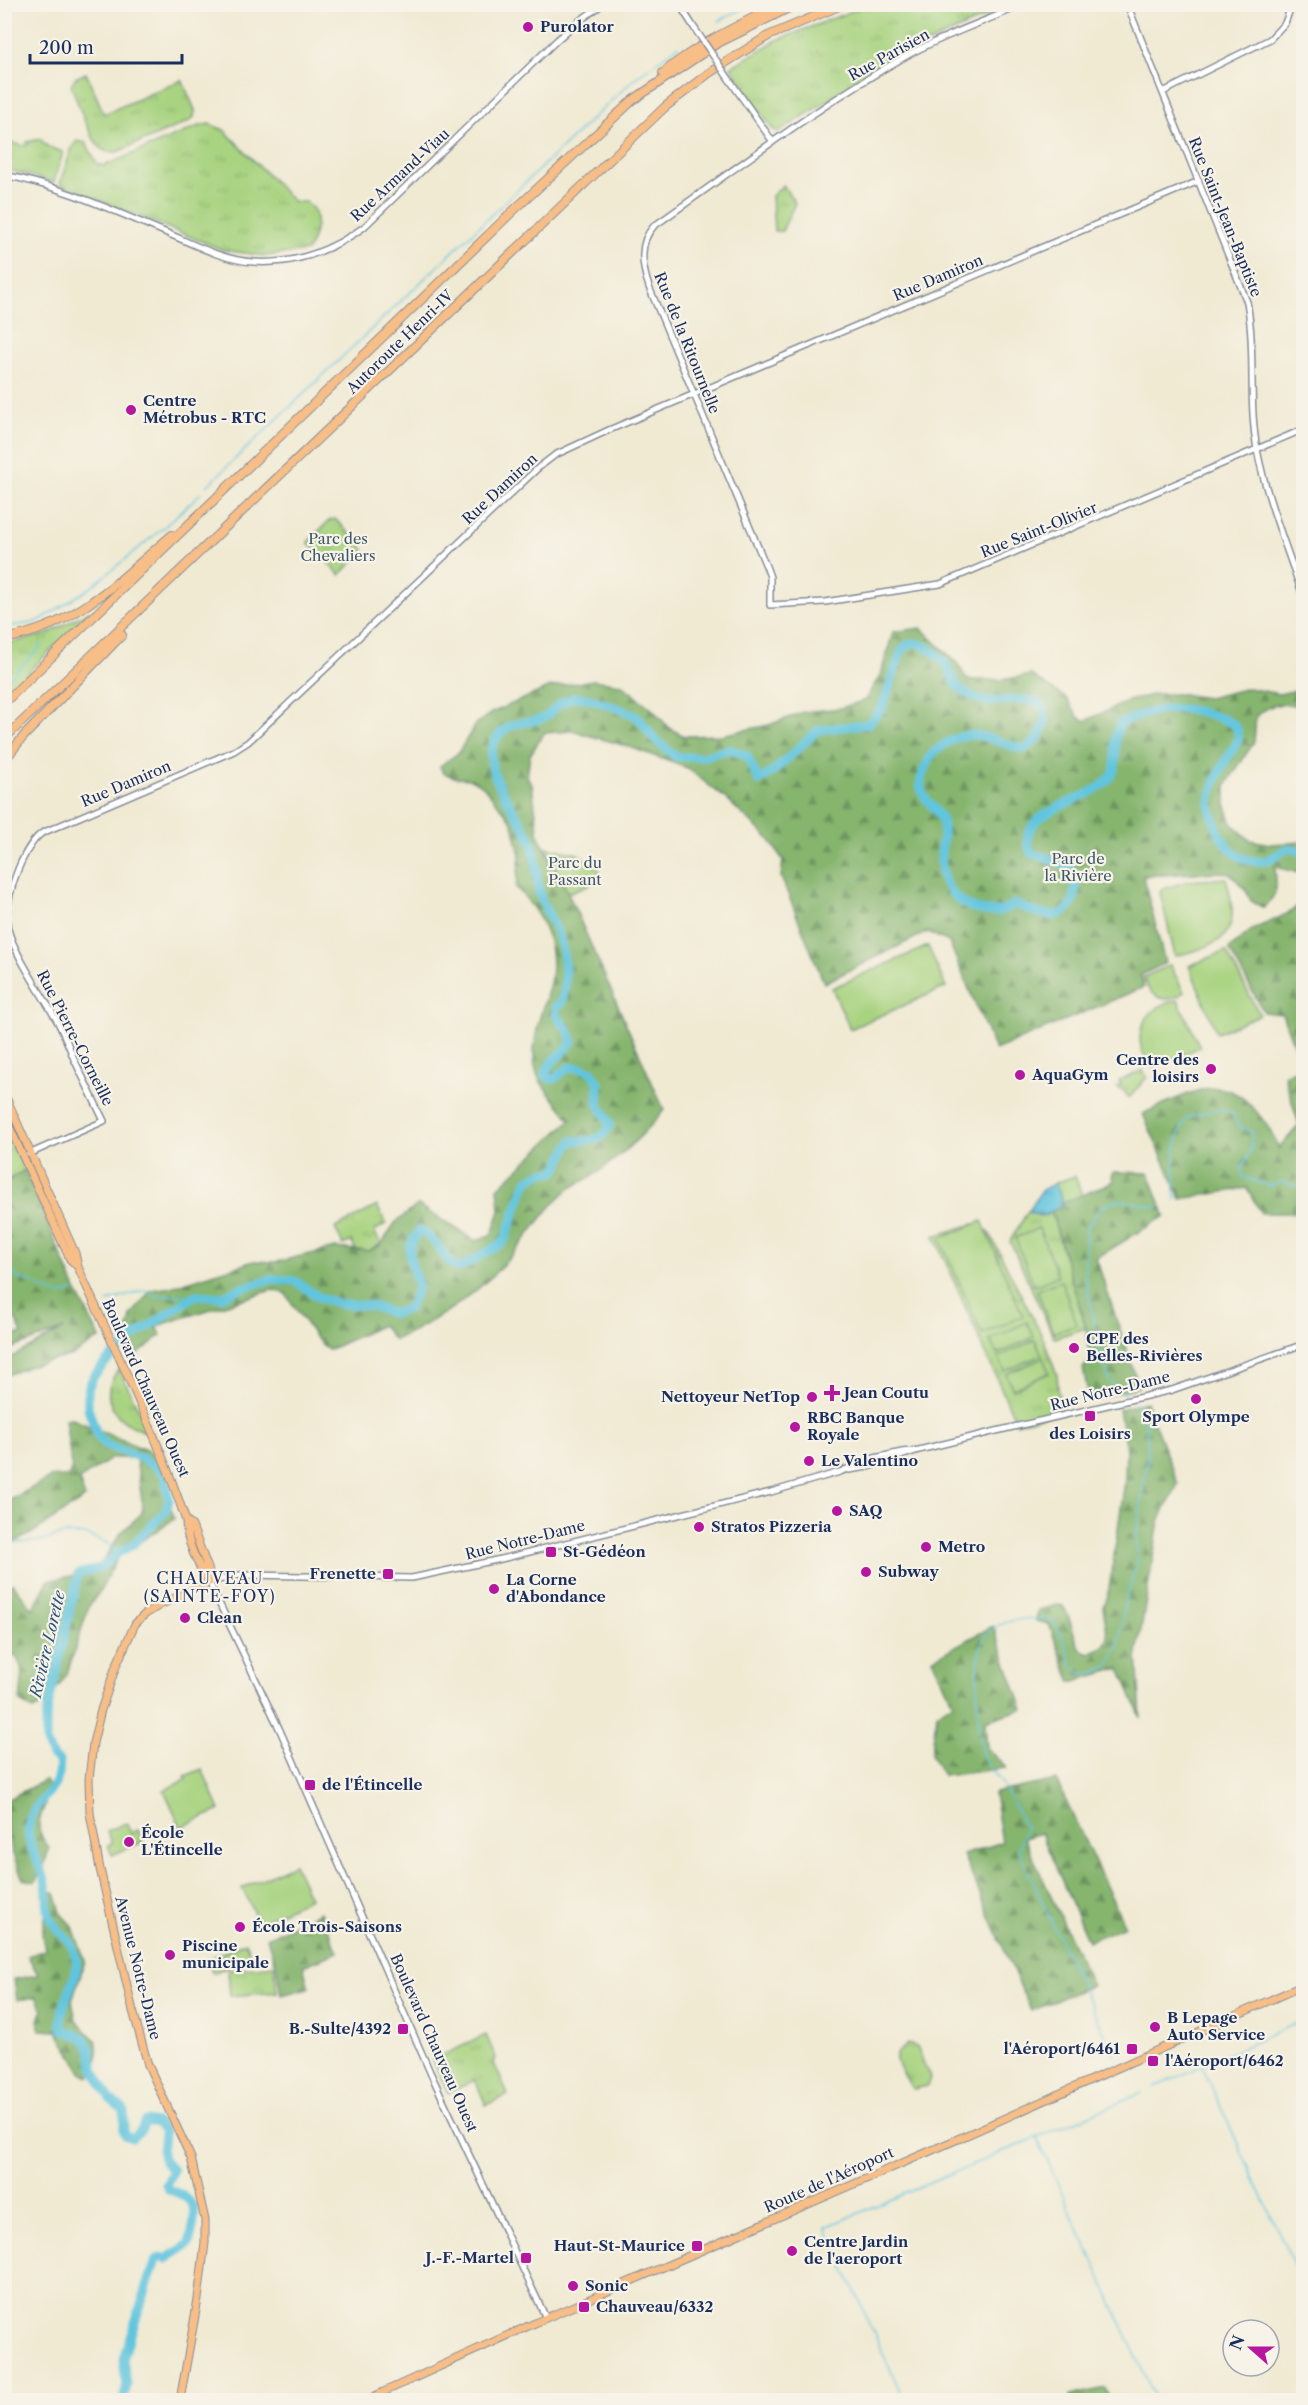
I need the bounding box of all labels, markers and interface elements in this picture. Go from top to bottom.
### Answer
place label: Purolator [540,17,614,36]
marker: Purolator [521,20,535,34]
street label: Rue Parisien [845,24,933,85]
scale bar [30,27,182,65]
text: 200 m [39,37,94,59]
street label: Rue Armand-Viau [346,124,453,225]
street label: Rue Saint-Jean-Baptiste [1185,134,1266,300]
street label: Rue Damiron [890,250,986,305]
street label: Rue de la Ritournelle [650,269,725,416]
street label: Autoroute Henri-IV [342,285,458,398]
place label: Centre Métrobus - RTC [143,391,266,427]
marker: Centre Métrobus - RTC [124,403,138,417]
street label: Rue Damiron [458,449,542,528]
street label: Rue Saint-Olivier [978,497,1101,562]
park label: Parc des Chevaliers [301,529,375,565]
street label: Rue Damiron [78,756,174,811]
park label: Parc de la Rivière [1044,849,1112,885]
park label: Parc du Passant [548,853,602,889]
street label: Rue Pierre-Corneille [33,967,118,1109]
place label: Centre des loisirs [1116,1050,1199,1086]
marker: Centre des loisirs [1204,1062,1218,1076]
place label: AquaGym [1031,1065,1109,1084]
marker: AquaGym [1013,1068,1027,1082]
street label: Boulevard Chauveau Ouest [98,1296,195,1481]
place label: CPE des Belles-Rivières [1086,1329,1202,1365]
marker: CPE des Belles-Rivières [1067,1341,1081,1355]
street label: Rue Notre-Dame [1048,1366,1172,1415]
place label: Jean Coutu [841,1383,929,1402]
marker: Jean Coutu [825,1386,839,1400]
place label: Nettoyeur NetTop [661,1387,800,1406]
marker: Nettoyeur NetTop [805,1390,819,1404]
marker: Sport Olympe [1189,1392,1203,1406]
place label: Sport Olympe [1142,1407,1250,1426]
place label: RBC Banque Royale [807,1408,904,1444]
marker: des Loisirs [1083,1409,1097,1423]
marker: RBC Banque Royale [788,1420,802,1434]
place label: des Loisirs [1049,1424,1131,1443]
place label: Le Valentino [821,1451,918,1470]
marker: Le Valentino [802,1454,816,1468]
place label: SAQ [849,1501,882,1520]
marker: SAQ [830,1504,844,1518]
street label: Rue Notre-Dame [463,1515,587,1564]
place label: Stratos Pizzeria [711,1517,832,1536]
marker: Stratos Pizzeria [692,1520,706,1534]
place label: Metro [938,1537,985,1556]
marker: Metro [919,1540,933,1554]
place label: St-Gédéon [563,1542,646,1561]
marker: St-Gédéon [544,1545,558,1559]
place label: Subway [878,1562,939,1581]
place label: Frenette [310,1564,376,1583]
marker: Subway [859,1565,873,1579]
marker: Frenette [381,1567,395,1581]
district label: CHAUVEAU (SAINTE-FOY) [144,1568,276,1606]
place label: La Corne d'Abondance [506,1570,606,1606]
marker: La Corne d'Abondance [487,1582,501,1596]
water label: Rivière Lorette [25,1587,69,1701]
place label: Clean [197,1608,243,1627]
marker: Clean [178,1611,192,1625]
place label: de l'Étincelle [322,1775,423,1794]
marker: de l'Étincelle [303,1778,317,1792]
place label: École L'Étincelle [141,1823,223,1859]
marker: École L'Étincelle [122,1835,136,1849]
street label: Avenue Notre-Dame [111,1893,166,2042]
place label: École Trois-Saisons [252,1917,402,1936]
marker: École Trois-Saisons [233,1920,247,1934]
place label: Piscine municipale [182,1936,269,1972]
marker: Piscine municipale [163,1948,177,1962]
street label: Boulevard Chauveau Ouest [386,1951,483,2136]
place label: B Lepage Auto Service [1166,2008,1265,2044]
place label: B.-Sulte/4392 [289,2019,391,2038]
marker: B Lepage Auto Service [1148,2020,1162,2034]
marker: B.-Sulte/4392 [396,2022,410,2036]
place label: l'Aéroport/6461 [1003,2039,1120,2058]
marker: l'Aéroport/6461 [1125,2042,1139,2056]
place label: l'Aéroport/6462 [1165,2051,1284,2070]
marker: l'Aéroport/6462 [1146,2054,1160,2068]
street label: Route de l'Aéroport [761,2142,897,2217]
place label: Centre Jardin de l'aeroport [804,2232,909,2268]
place label: Haut-St-Maurice [554,2236,685,2255]
marker: Haut-St-Maurice [690,2239,704,2253]
marker: Centre Jardin de l'aeroport [785,2244,799,2258]
place label: J.-F.-Martel [423,2248,514,2267]
marker: J.-F.-Martel [519,2251,533,2265]
place label: Sonic [585,2276,628,2295]
marker: Sonic [566,2279,580,2293]
place label: Chauveau/6332 [596,2297,714,2316]
marker: Chauveau/6332 [577,2300,591,2314]
north arrow [1221,2318,1281,2378]
text: N [1225,2332,1249,2353]

